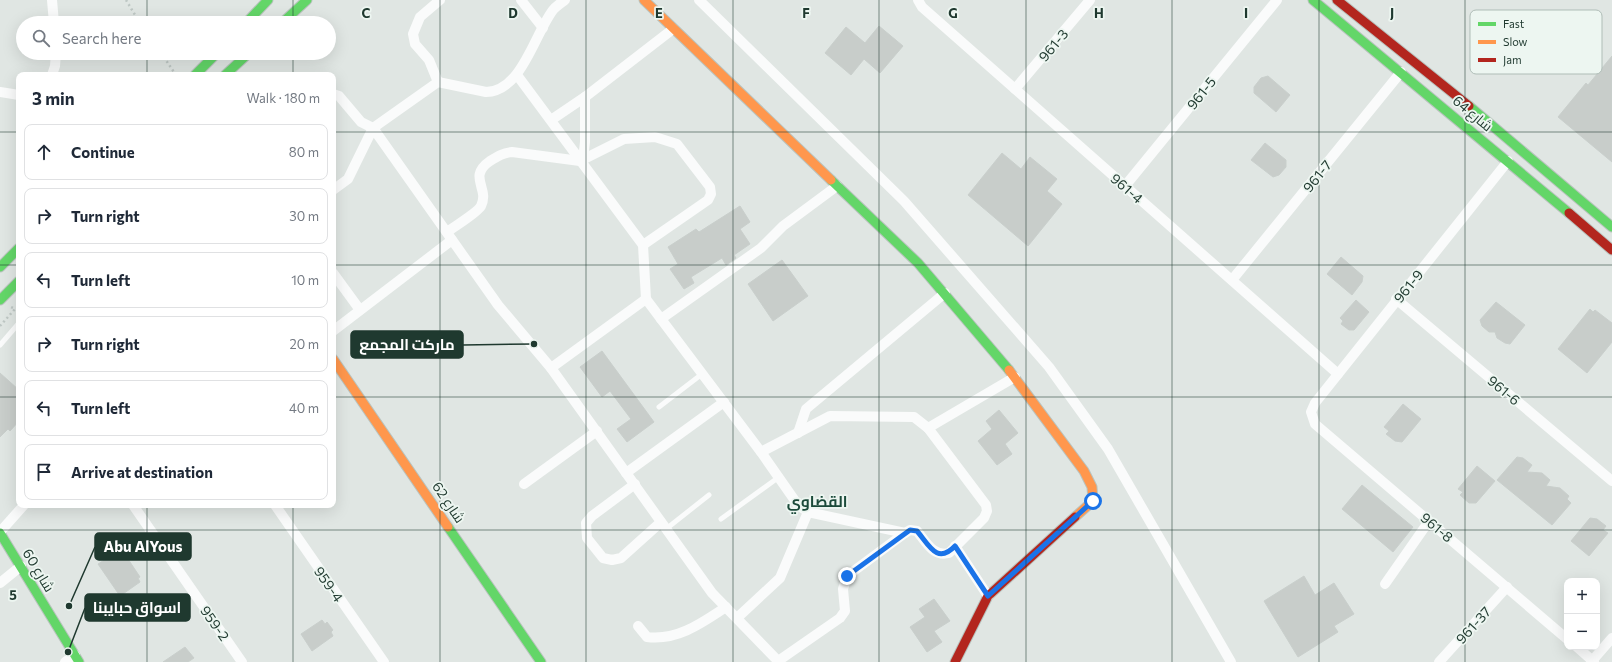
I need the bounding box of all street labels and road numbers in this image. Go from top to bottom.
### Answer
street label: 961-3 [1035,25,1071,65]
street label: 961-5 [1183,73,1219,113]
street label: شارع 64 [1449,91,1496,135]
street label: 961-7 [1299,157,1335,195]
street label: 961-4 [1107,169,1147,207]
street label: 961-9 [1390,266,1426,306]
street label: 961-6 [1484,371,1524,409]
street label: شارع 62 [428,478,469,526]
street label: 961-8 [1417,508,1457,546]
street label: شارع 60 [19,545,59,595]
street label: 959-4 [311,563,348,605]
street label: 959-2 [197,602,233,644]
street label: 961-37 [1452,603,1494,647]

